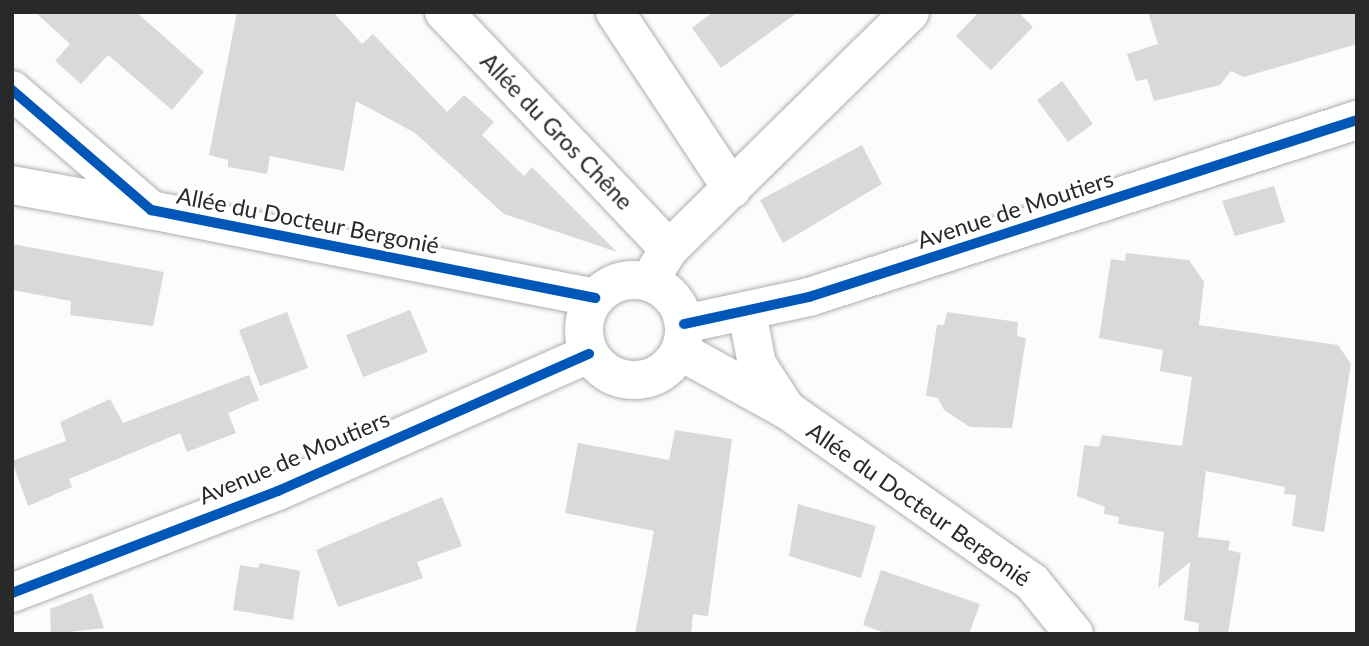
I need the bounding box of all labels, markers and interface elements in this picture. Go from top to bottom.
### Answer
street label: Allée du Gros Chêne [475,47,639,215]
street label: Avenue de Moutiers [914,164,1116,254]
street label: Allée du Docteur Bergonié [174,181,442,259]
street label: Avenue de Moutiers [195,404,393,510]
street label: Allée du Docteur Bergonié [802,416,1036,592]

